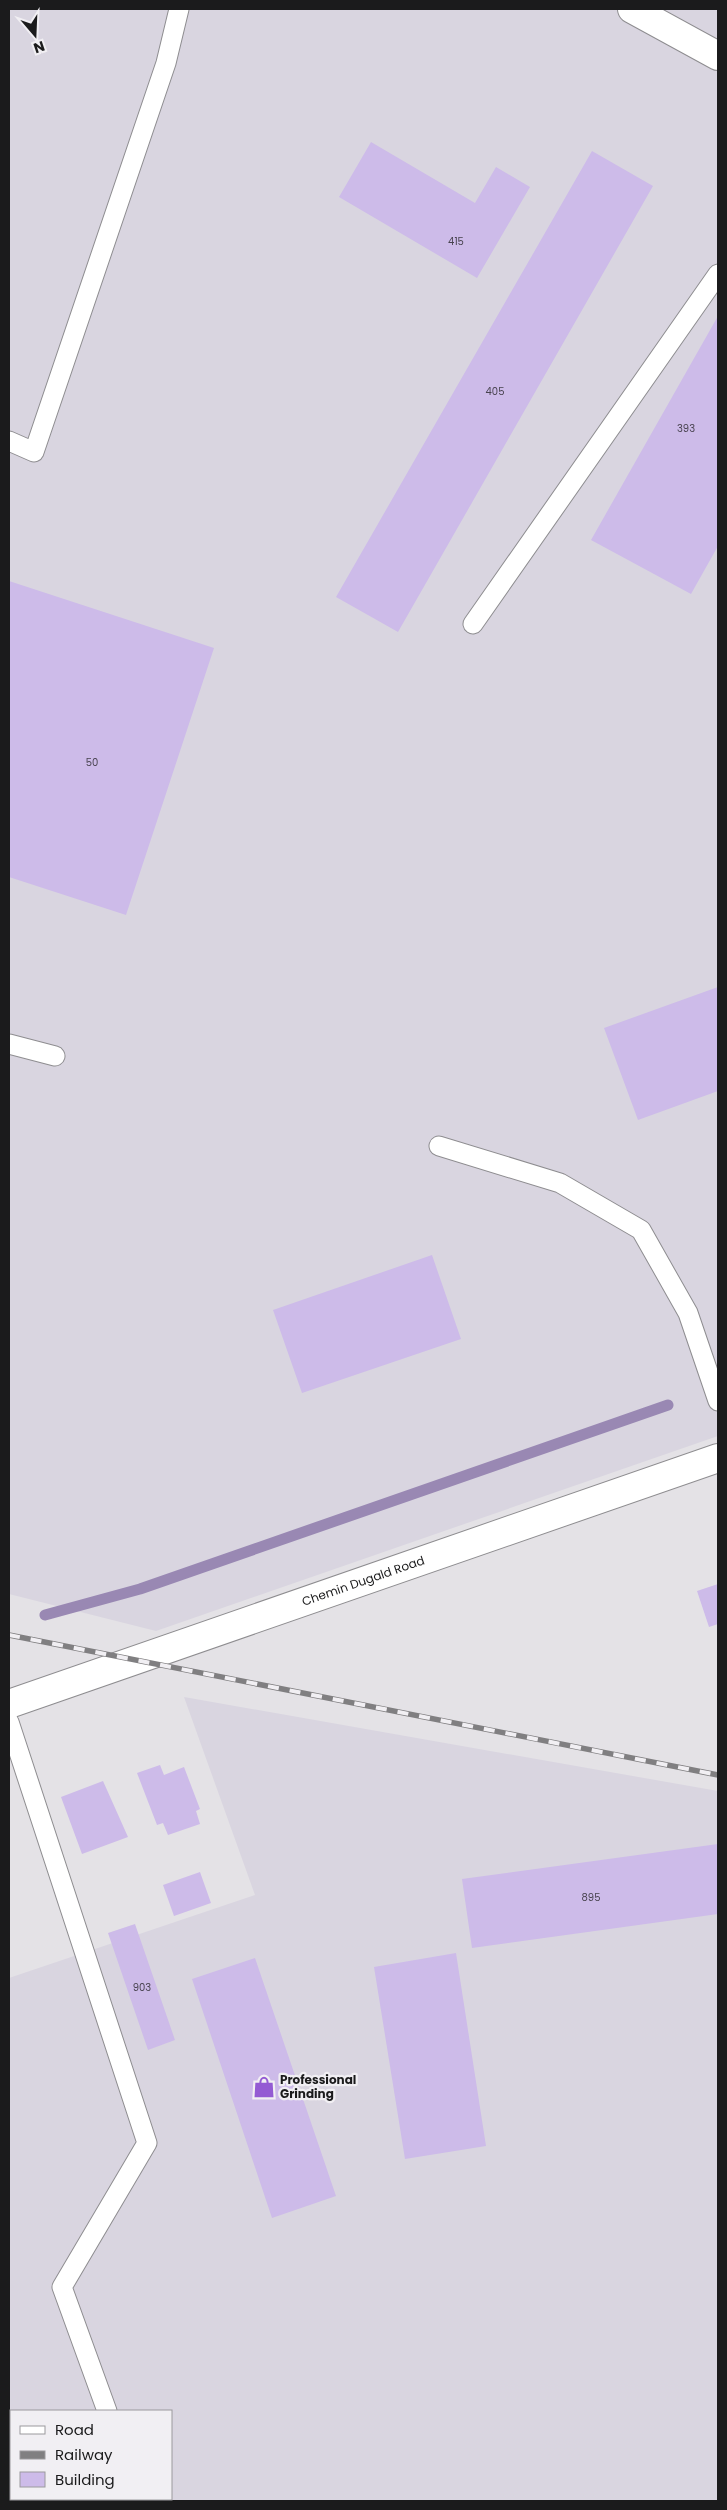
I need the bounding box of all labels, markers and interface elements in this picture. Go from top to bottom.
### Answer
north arrow [10,10,60,60]
text: N [31,36,47,58]
house number: 415 [448,234,464,249]
house number: 405 [486,384,504,399]
house number: 393 [677,421,695,436]
house number: 50 [86,755,98,770]
street label: Chemin Dugald Road [300,1551,427,1610]
house number: 895 [582,1890,600,1905]
house number: 903 [133,1980,151,1995]
place label: Professional Grinding [280,2071,356,2102]
shop icon: Professional Grinding [251,2074,277,2100]
legend [10,2410,172,2500]
text: Road [55,2419,94,2440]
text: Railway [55,2444,113,2465]
text: Building [55,2469,115,2490]

